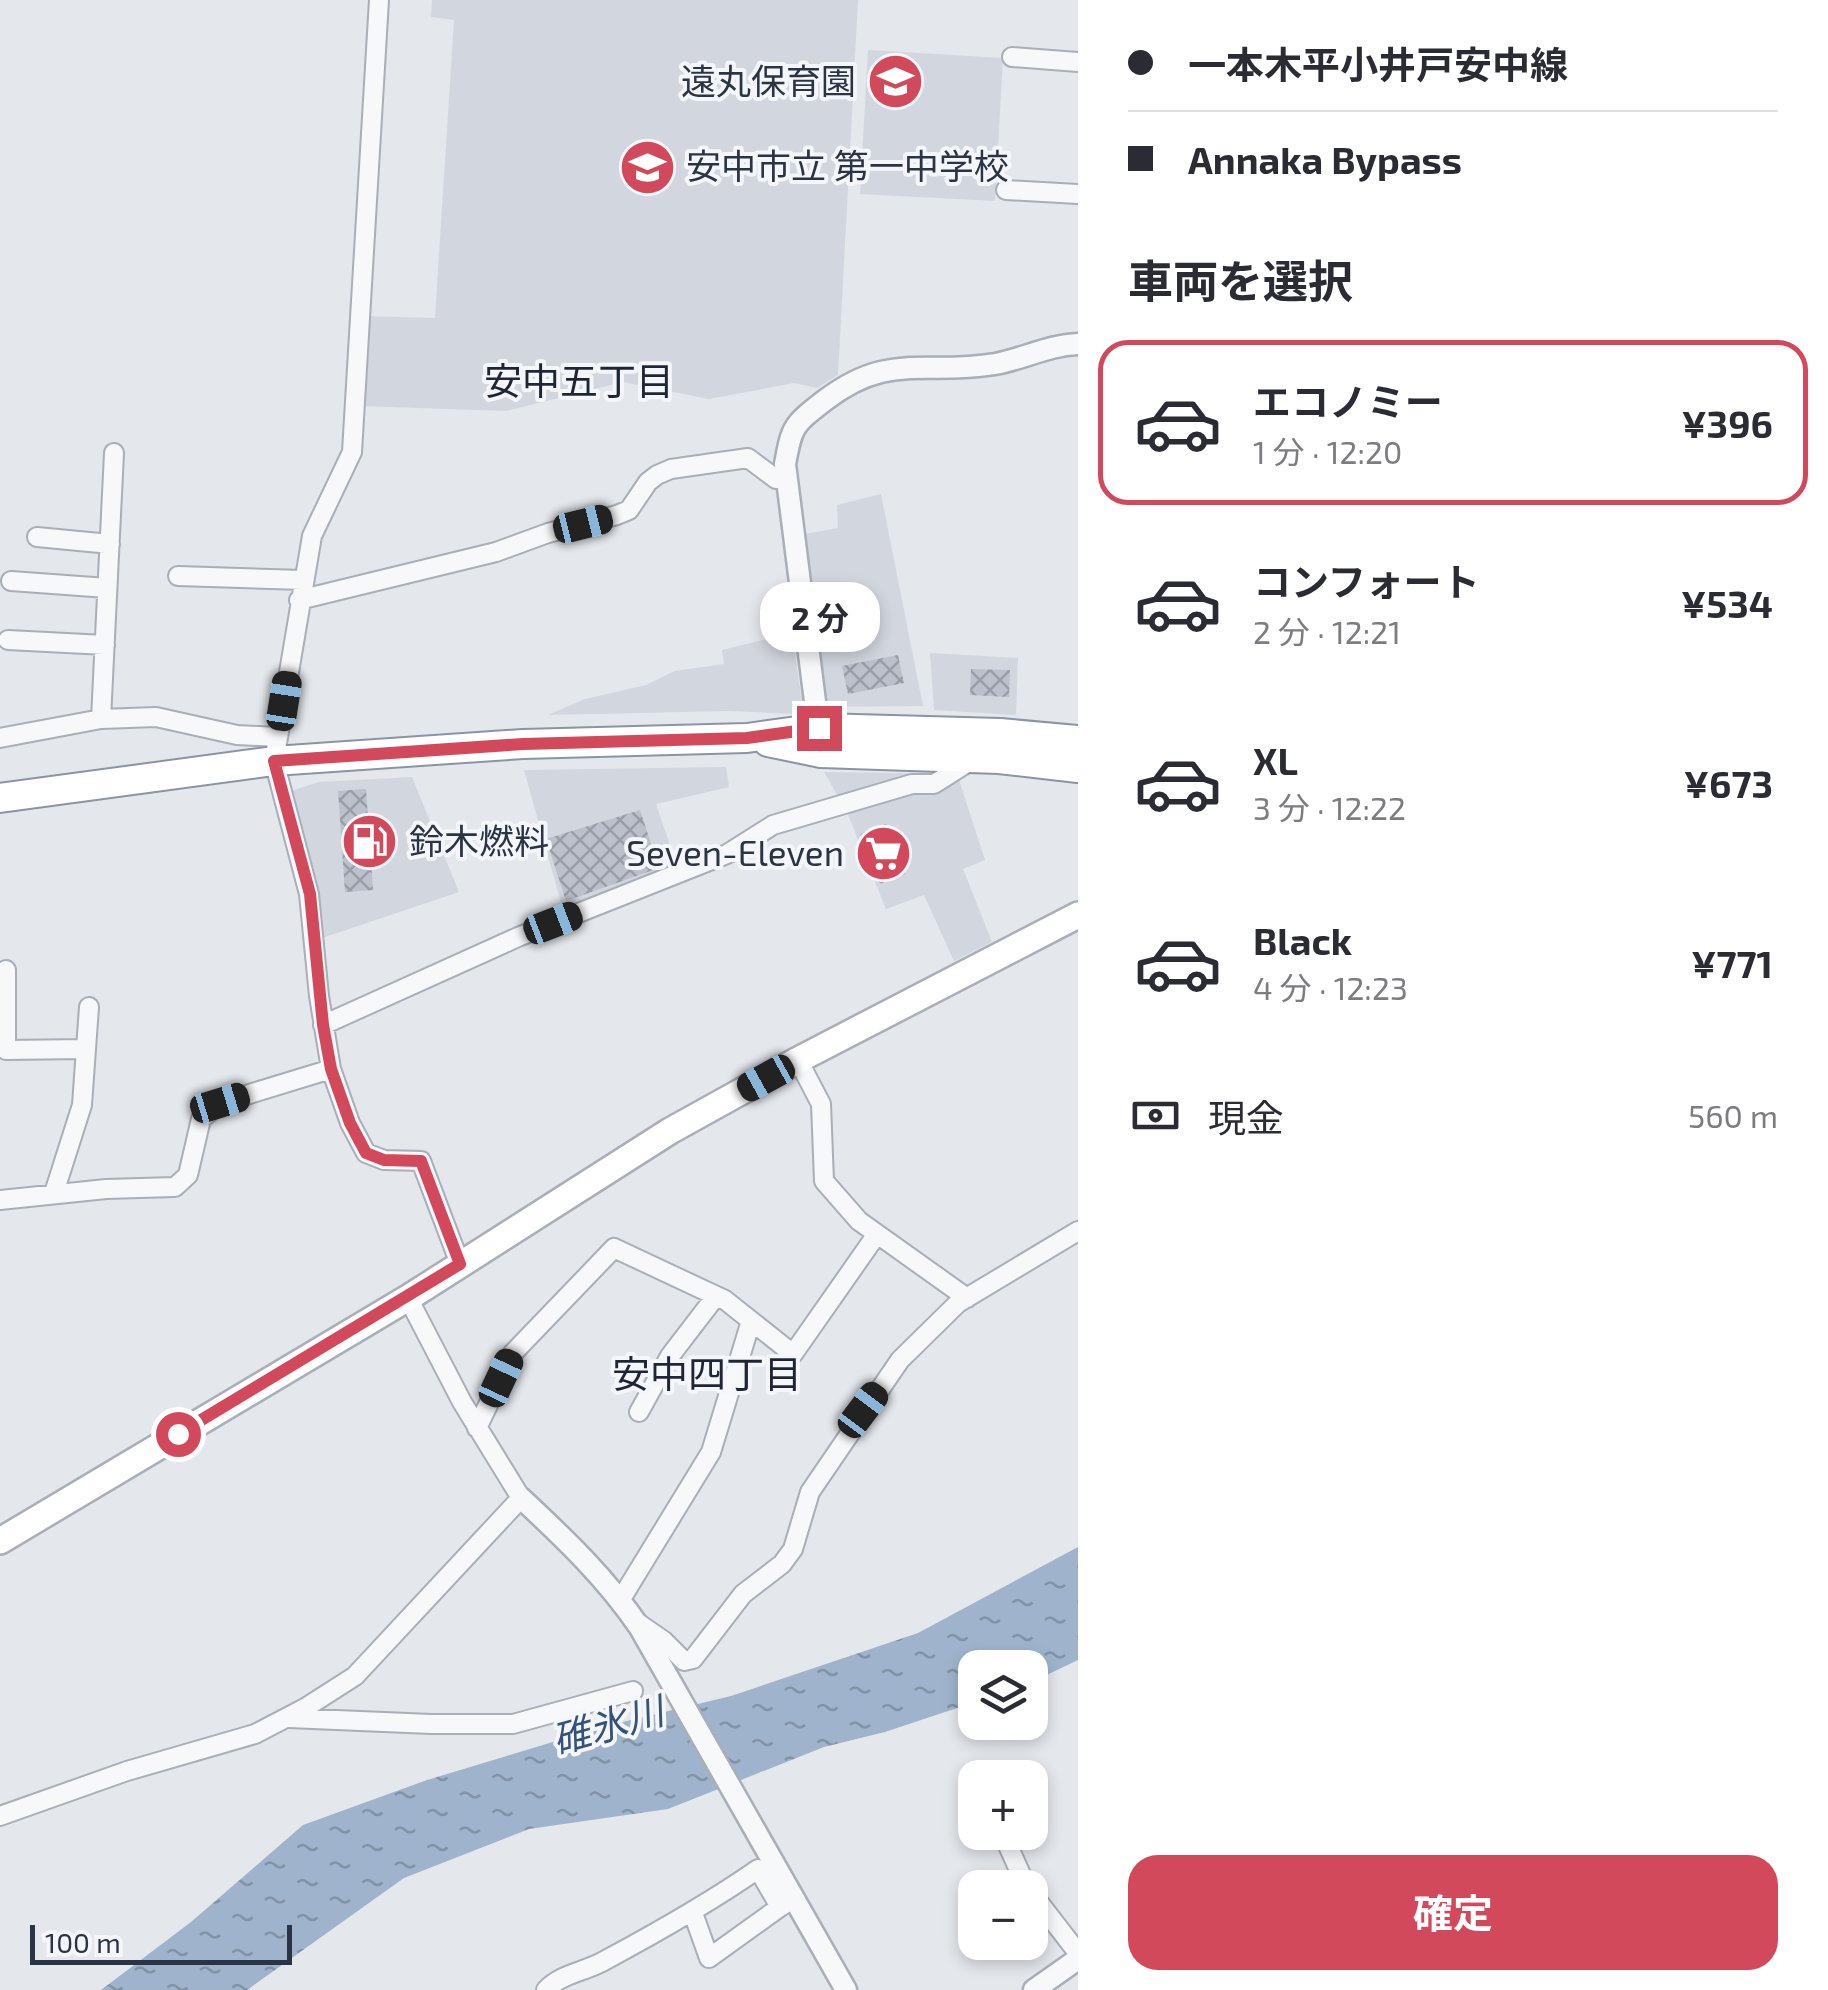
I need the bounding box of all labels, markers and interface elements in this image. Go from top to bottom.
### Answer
text: 一本木平小井戸安中線 [1188,41,1568,87]
school or university icon: 遠丸保育園 [865,52,925,112]
place label: 遠丸保育園 [681,59,856,101]
text: Annaka Bypass [1188,136,1462,182]
school or university icon: 安中市立 第一中学校 [617,137,677,197]
place label: 安中市立 第一中学校 [686,144,1009,186]
text: 車両を選択 [1128,253,1353,307]
district label: 安中五丁目 [484,357,674,403]
icon: car [1133,378,1223,468]
text: エコノミー [1253,378,1443,424]
text: ¥396 [1681,400,1773,446]
text: 1 分 · 12:20 [1253,432,1402,470]
car [550,502,616,546]
icon: car [1133,558,1223,648]
text: コンフォート [1253,558,1480,604]
text: ¥534 [1681,580,1773,626]
callout: 2 分 [759,583,879,653]
text: 2 分 [791,598,849,636]
text: 2 分 · 12:21 [1253,612,1401,650]
car [264,669,304,733]
route end [797,706,842,751]
text: XL [1253,737,1298,783]
icon: car [1133,738,1223,828]
text: ¥673 [1684,760,1773,806]
text: 3 分 · 12:22 [1253,788,1406,826]
fuel station icon: 鈴木燃料 [340,812,400,872]
place label: 鈴木燃料 [409,819,549,861]
supermarket icon: Seven-Eleven [853,824,913,884]
place label: Seven-Eleven [626,831,844,873]
car [520,898,586,948]
text: Black [1253,917,1352,963]
icon: car [1133,918,1223,1008]
text: ¥771 [1691,940,1773,986]
text: 4 分 · 12:23 [1253,968,1408,1006]
car [732,1050,800,1106]
car [187,1080,253,1126]
icon: cash [1128,1088,1183,1143]
text: 現金 [1208,1094,1284,1140]
text: 560 m [1688,1096,1778,1134]
car [475,1344,527,1412]
district label: 安中四丁目 [612,1350,802,1396]
car [833,1377,893,1443]
route start [156,1412,201,1457]
map controls [958,1650,1048,1960]
button: layers [958,1650,1048,1740]
water label: 碓氷川 [546,1685,672,1762]
button: + [958,1760,1048,1850]
button: 確定 [1128,1855,1778,1970]
button: − [958,1870,1048,1960]
scale bar [30,1920,292,1964]
text: 100 m [45,1925,121,1959]

